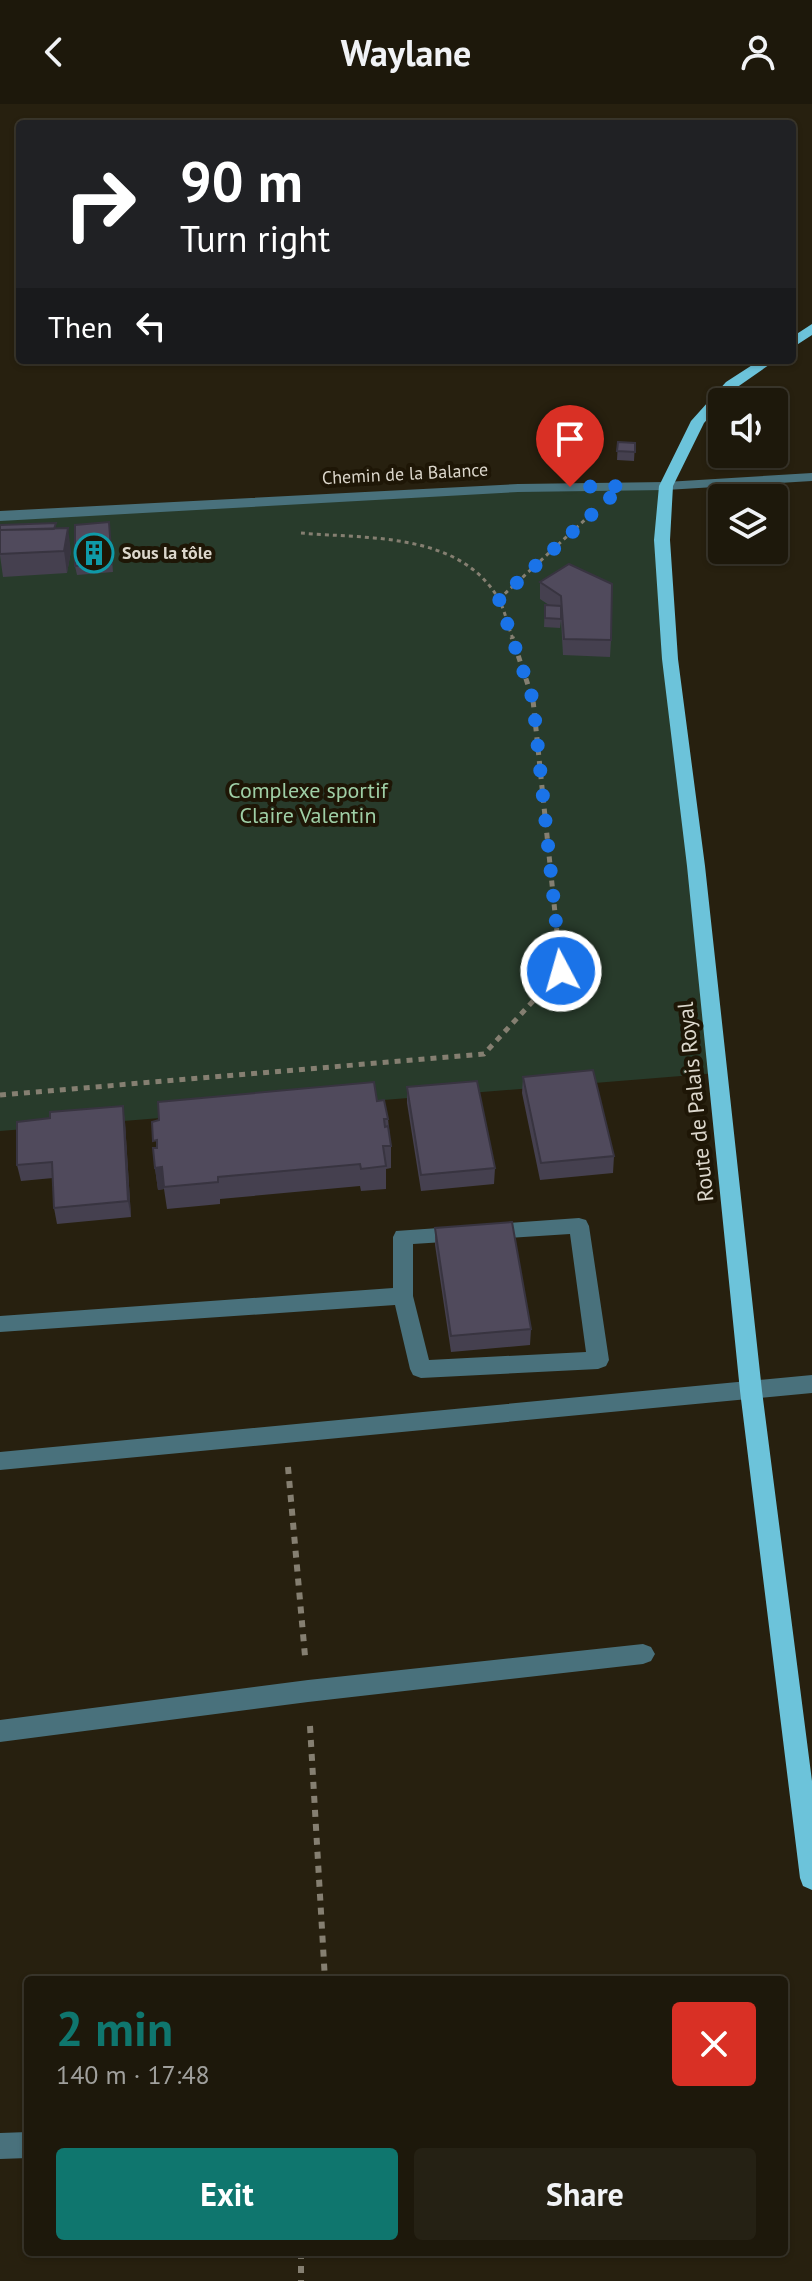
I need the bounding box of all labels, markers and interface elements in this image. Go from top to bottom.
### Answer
text: Waylane [341,29,471,76]
icon: back [32,30,76,74]
icon: person [736,30,780,74]
text: 90 m [180,145,303,217]
icon: right [48,152,152,256]
text: Turn right [180,215,330,262]
icon: left [129,304,173,348]
text: Then [48,307,113,346]
map controls [708,388,788,564]
button: sound [708,388,788,468]
pin [536,405,604,487]
icon: arrive [548,417,592,461]
street label: Chemin de la Balance [321,458,489,489]
button: layers [708,484,788,564]
building icon: Sous la tôle [73,532,115,574]
place label: Sous la tôle [122,541,212,564]
park label: Complexe sportif Claire Valentin [228,776,389,829]
position arrow [519,929,603,1013]
street label: Route de Palais Royal [671,1000,719,1203]
text: 2 min [56,1997,173,2059]
button: close [672,2002,756,2086]
text: 140 m · 17:48 [56,2058,210,2091]
button: Exit [56,2148,398,2240]
button: Share [414,2148,756,2240]

